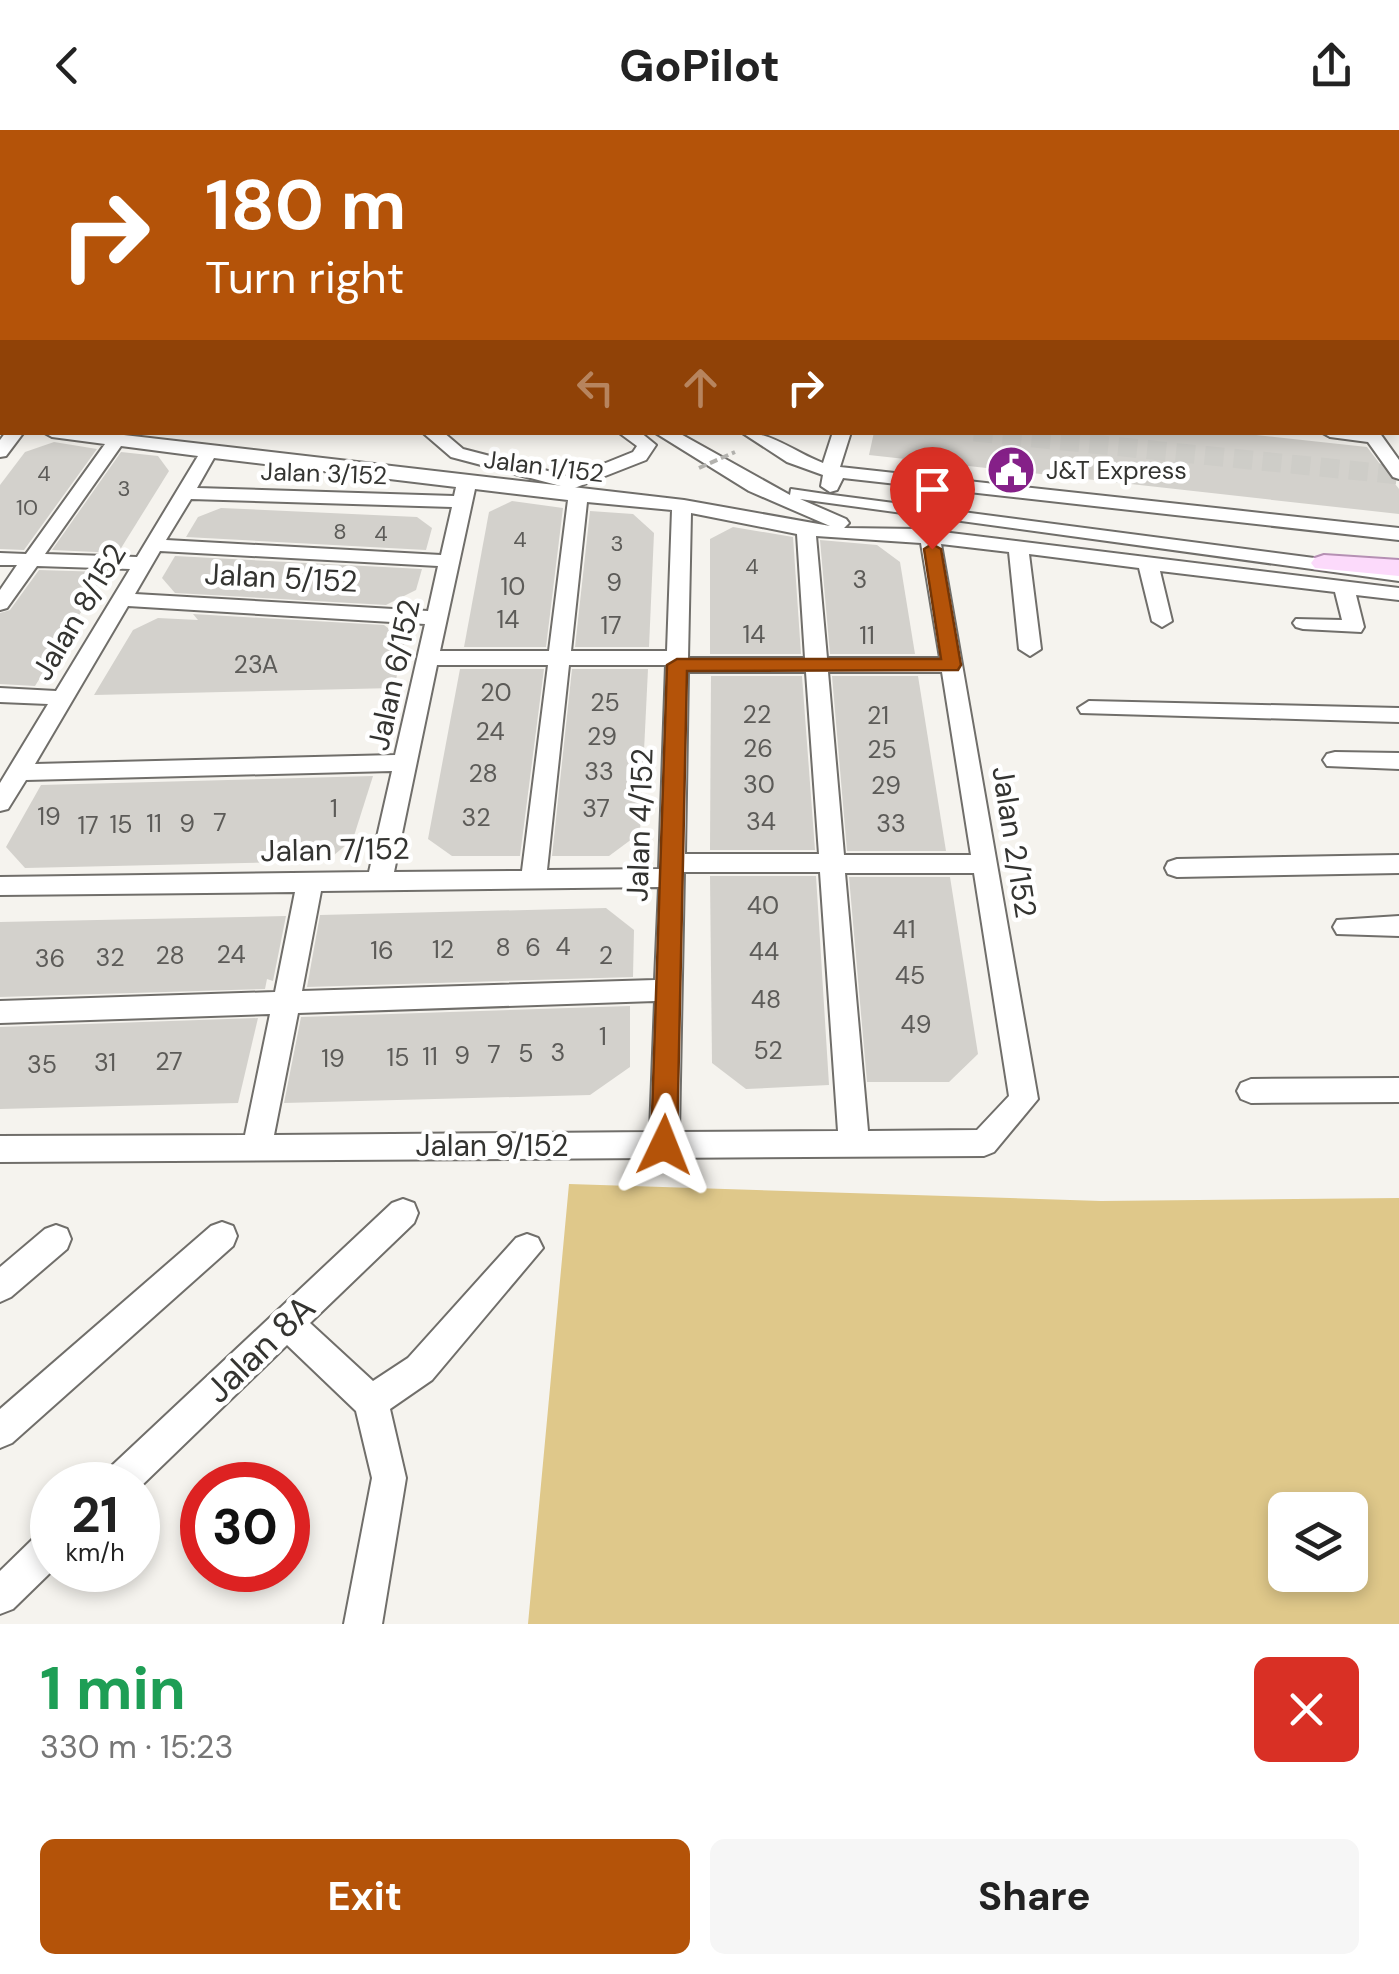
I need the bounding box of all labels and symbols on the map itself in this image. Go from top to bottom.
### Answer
street label: Jalan 1/152 [482,443,606,490]
public building icon: J&T Express [985,444,1037,496]
pin [890,447,975,550]
place label: J&T Express [1046,454,1187,487]
street label: Jalan 3/152 [260,455,388,492]
house number: 4 [37,459,51,488]
house number: 3 [117,474,131,503]
house number: 10 [16,493,38,522]
house number: 8 [333,517,347,546]
house number: 4 [374,519,388,548]
house number: 4 [513,525,527,554]
house number: 3 [610,529,624,558]
street label: Jalan 8/152 [22,536,135,687]
house number: 4 [745,552,759,581]
street label: Jalan 5/152 [204,554,359,601]
house number: 3 [853,563,867,596]
house number: 9 [606,566,622,599]
house number: 10 [501,570,525,603]
street label: Jalan 6/152 [358,596,429,754]
house number: 14 [497,603,519,636]
house number: 17 [600,609,622,642]
house number: 14 [743,618,765,651]
house number: 11 [859,619,875,652]
house number: 23A [234,648,278,681]
house number: 20 [480,676,512,709]
house number: 25 [590,686,620,719]
house number: 22 [743,698,771,731]
house number: 21 [867,699,889,732]
house number: 24 [475,715,505,748]
house number: 29 [587,720,617,753]
house number: 26 [743,732,773,765]
house number: 25 [867,733,897,766]
street label: Jalan 4/152 [617,747,662,903]
house number: 33 [584,755,614,788]
house number: 28 [468,757,498,790]
street label: Jalan 2/152 [983,763,1046,921]
house number: 30 [743,768,775,801]
house number: 29 [871,769,901,802]
house number: 1 [330,792,338,825]
house number: 37 [582,792,610,825]
house number: 19 [37,800,61,833]
house number: 32 [461,801,491,834]
house number: 34 [746,805,776,838]
house number: 7 [213,806,227,839]
house number: 11 [146,807,162,840]
house number: 9 [179,807,195,840]
house number: 33 [876,807,906,840]
house number: 15 [109,808,133,841]
house number: 17 [77,809,99,842]
street label: Jalan 7/152 [260,829,410,870]
house number: 40 [747,889,779,922]
house number: 41 [893,913,915,946]
house number: 4 [555,930,571,963]
house number: 8 [495,931,511,964]
house number: 6 [525,931,541,964]
house number: 12 [432,933,454,966]
house number: 16 [370,934,394,967]
house number: 44 [749,935,779,968]
house number: 24 [216,938,246,971]
house number: 28 [155,939,185,972]
house number: 2 [599,939,613,972]
house number: 32 [95,941,125,974]
house number: 36 [35,942,65,975]
house number: 45 [895,959,925,992]
house number: 48 [751,983,781,1016]
house number: 49 [901,1008,931,1041]
house number: 1 [599,1020,607,1053]
house number: 52 [753,1034,783,1067]
house number: 3 [551,1036,565,1069]
house number: 5 [518,1037,534,1070]
house number: 7 [487,1038,501,1071]
house number: 9 [454,1039,470,1072]
house number: 11 [422,1040,438,1073]
house number: 15 [386,1041,410,1074]
house number: 19 [321,1042,345,1075]
house number: 27 [155,1045,183,1078]
house number: 31 [94,1046,116,1079]
house number: 35 [27,1048,57,1081]
position arrow [612,1093,716,1197]
street label: Jalan 9/152 [415,1126,569,1165]
street label: Jalan 8A [195,1285,325,1413]
speed limit sign: 30 [180,1462,310,1592]

